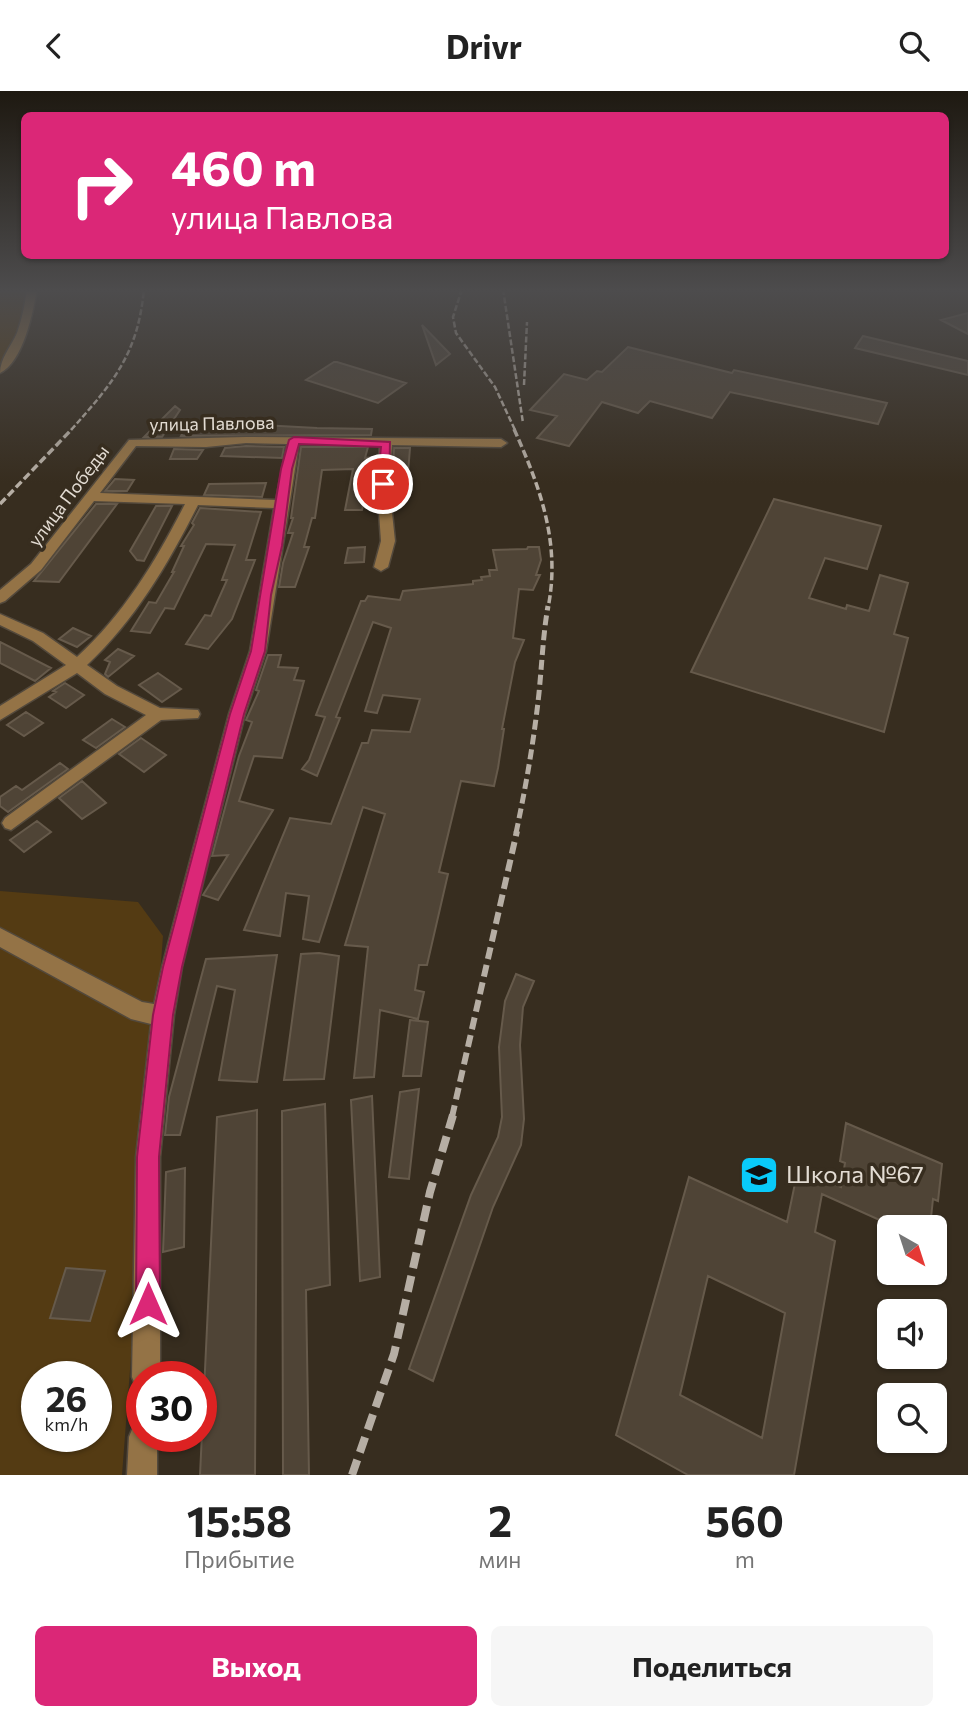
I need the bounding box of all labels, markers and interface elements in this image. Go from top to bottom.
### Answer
text: Drivr [446,26,522,66]
icon: back [35,27,73,65]
icon: search [895,27,933,65]
text: 460 m [171,136,316,196]
icon: right [56,140,147,231]
text: улица Павлова [171,196,393,236]
street label: улица Павлова [149,411,275,435]
street label: улица Победы [23,441,113,550]
pin [353,454,413,514]
icon: arrive [364,465,402,503]
school or university icon: Школа №67 [738,1154,780,1196]
place label: Школа №67 [786,1159,924,1188]
north arrow [877,1215,947,1285]
map controls [877,1215,947,1453]
position arrow [111,1267,185,1341]
button: sound [877,1299,947,1369]
speed limit sign: 30 [126,1361,217,1452]
text: 26 [46,1376,87,1419]
button: search [877,1383,947,1453]
text: km/h [45,1413,88,1435]
text: 15:58 [187,1494,292,1546]
text: 2 [488,1494,512,1546]
text: 560 [706,1494,784,1546]
text: Прибытие [184,1545,295,1573]
text: мин [479,1545,521,1573]
text: m [735,1545,755,1573]
button: Выход [35,1626,477,1706]
button: Поделиться [491,1626,933,1706]

